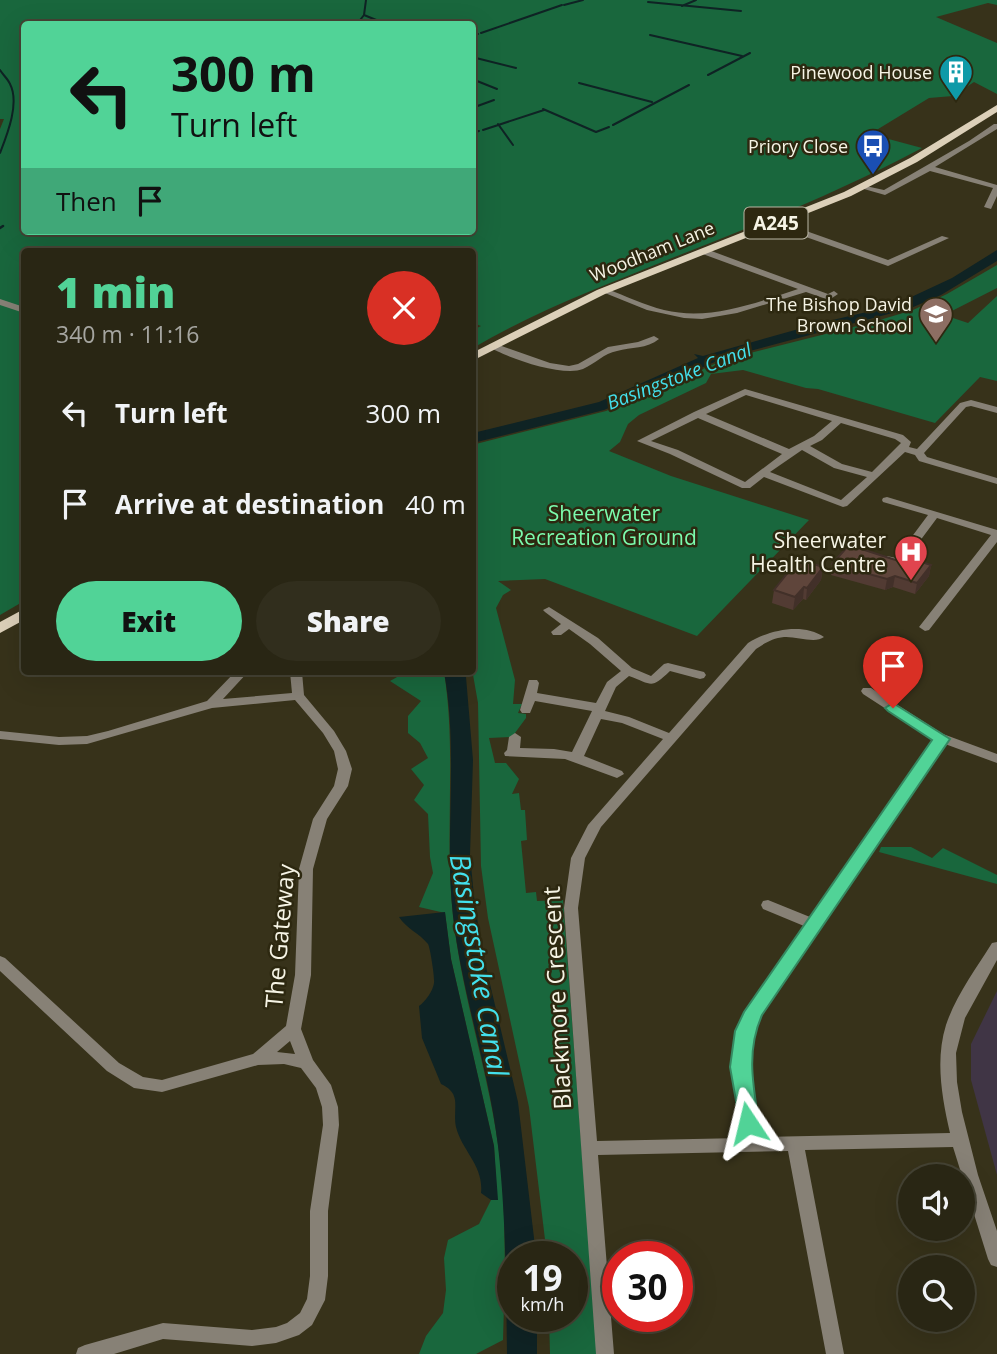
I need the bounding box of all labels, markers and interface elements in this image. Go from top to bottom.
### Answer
text: 300 m [171,40,316,106]
icon: left [56,49,147,140]
building icon: Pinewood House [937,53,975,102]
place label: Pinewood House [790,60,932,84]
text: Turn left [171,103,297,146]
bus stop icon: Priory Close [854,127,892,176]
place label: Priory Close [748,134,848,158]
icon: arrive [131,182,169,220]
text: Then [56,183,117,219]
road number: A245 [744,208,808,238]
street label: Woodham Lane [586,215,718,287]
text: 1 min [56,263,175,320]
button: close [367,271,441,345]
place label: The Bishop David Brown School [766,292,912,337]
school or university icon: The Bishop David Brown School [917,295,955,344]
text: 340 m · 11:16 [56,318,199,350]
water label: Basingstoke Canal [603,336,756,416]
icon: left [56,394,94,432]
text: Turn left [115,395,227,431]
text: 300 m [366,395,441,431]
icon: arrive [56,485,94,523]
text: Arrive at destination [115,486,384,522]
text: 40 m [405,486,466,522]
park label: Sheerwater Recreation Ground [511,499,697,551]
place label: Sheerwater Health Centre [750,526,886,578]
hospital icon: Sheerwater Health Centre [892,533,930,582]
button: Exit [56,581,242,661]
button: Share [256,581,441,661]
pin [863,636,923,708]
icon: arrive [874,647,912,685]
water label: Basingstoke Canal [442,851,518,1080]
street label: The Gateway [256,862,302,1009]
street label: Blackmore Crescent [534,886,578,1110]
position arrow [711,1086,785,1160]
map controls [898,1164,975,1332]
button: sound [898,1164,975,1241]
speed limit sign: 30 [602,1241,693,1332]
text: 19 [522,1254,563,1301]
button: search [898,1255,975,1332]
text: km/h [521,1292,564,1316]

